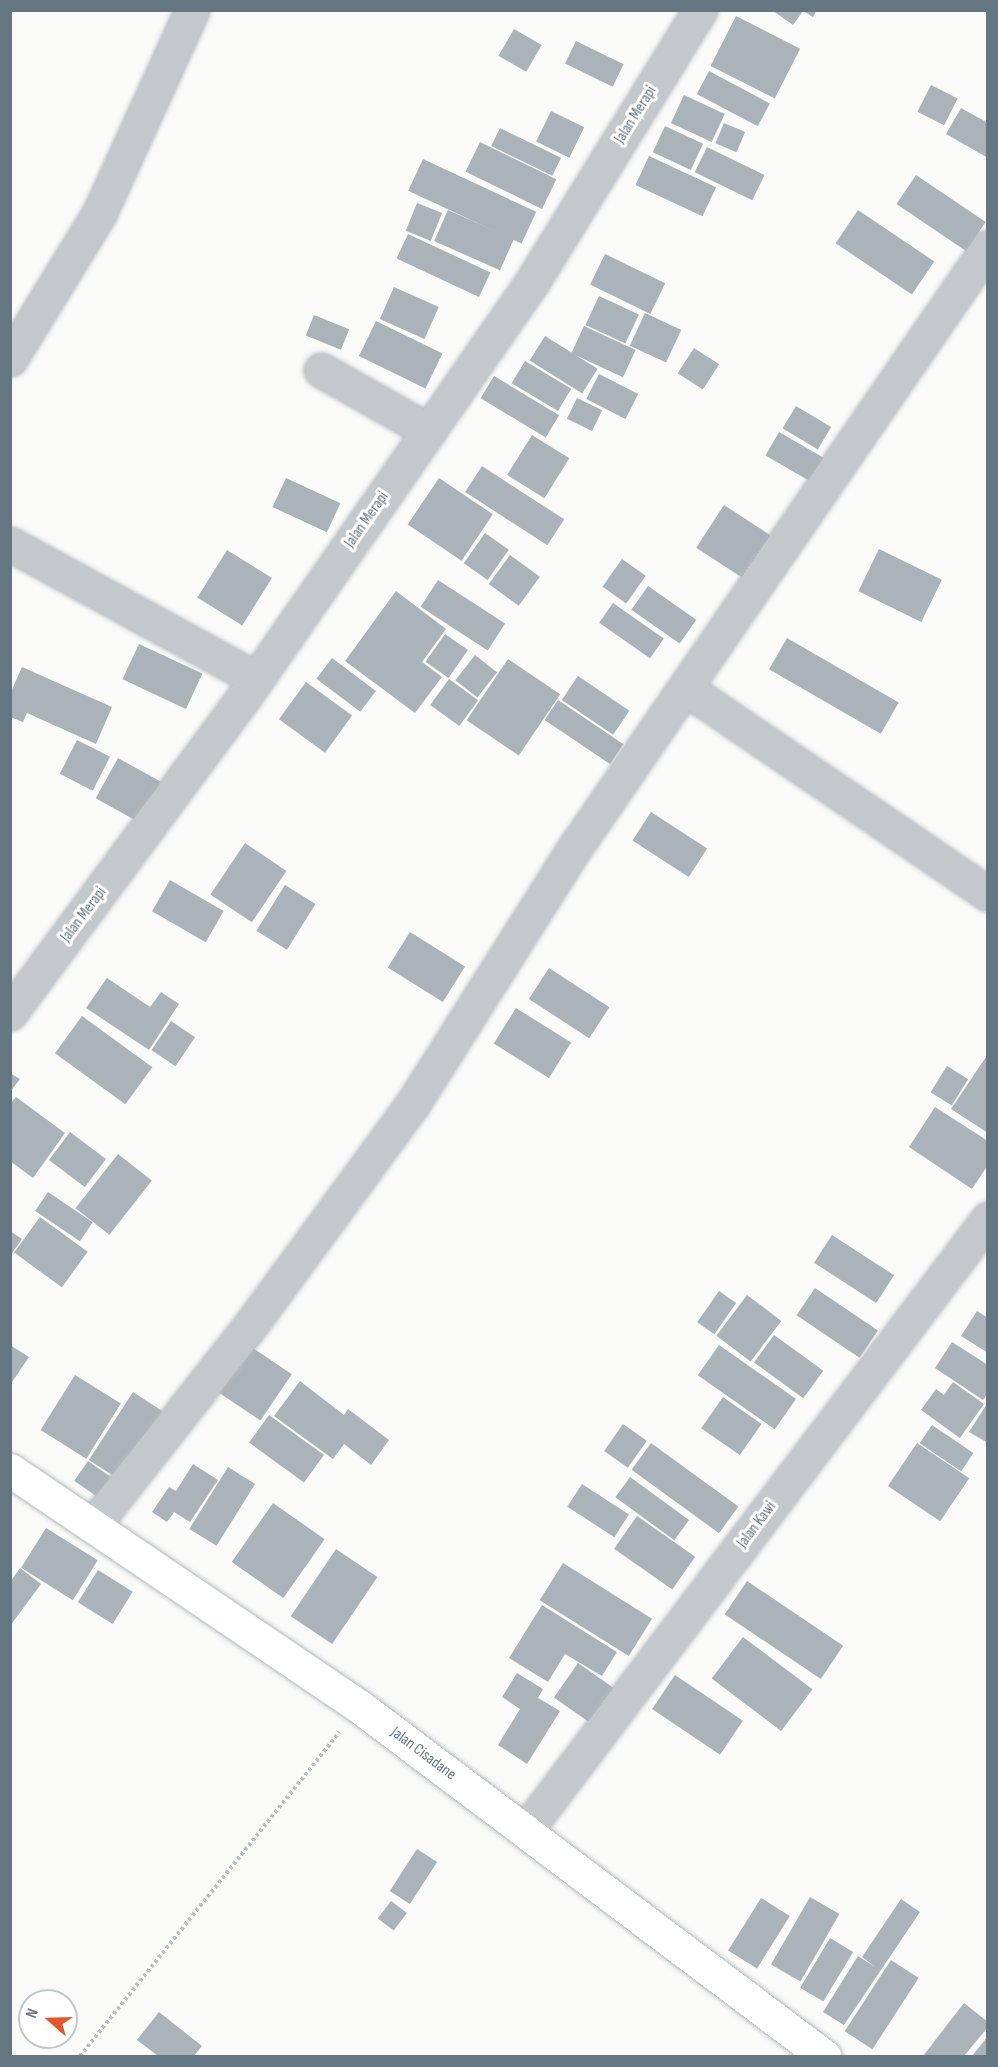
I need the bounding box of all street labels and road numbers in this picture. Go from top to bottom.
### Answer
street label: Jalan Merapi [611,83,661,147]
street label: Jalan Merapi [341,488,393,552]
street label: Jalan Merapi [57,884,111,946]
street label: Jalan Kawi [733,1498,781,1552]
street label: Jalan Cisadane [387,1723,459,1785]

